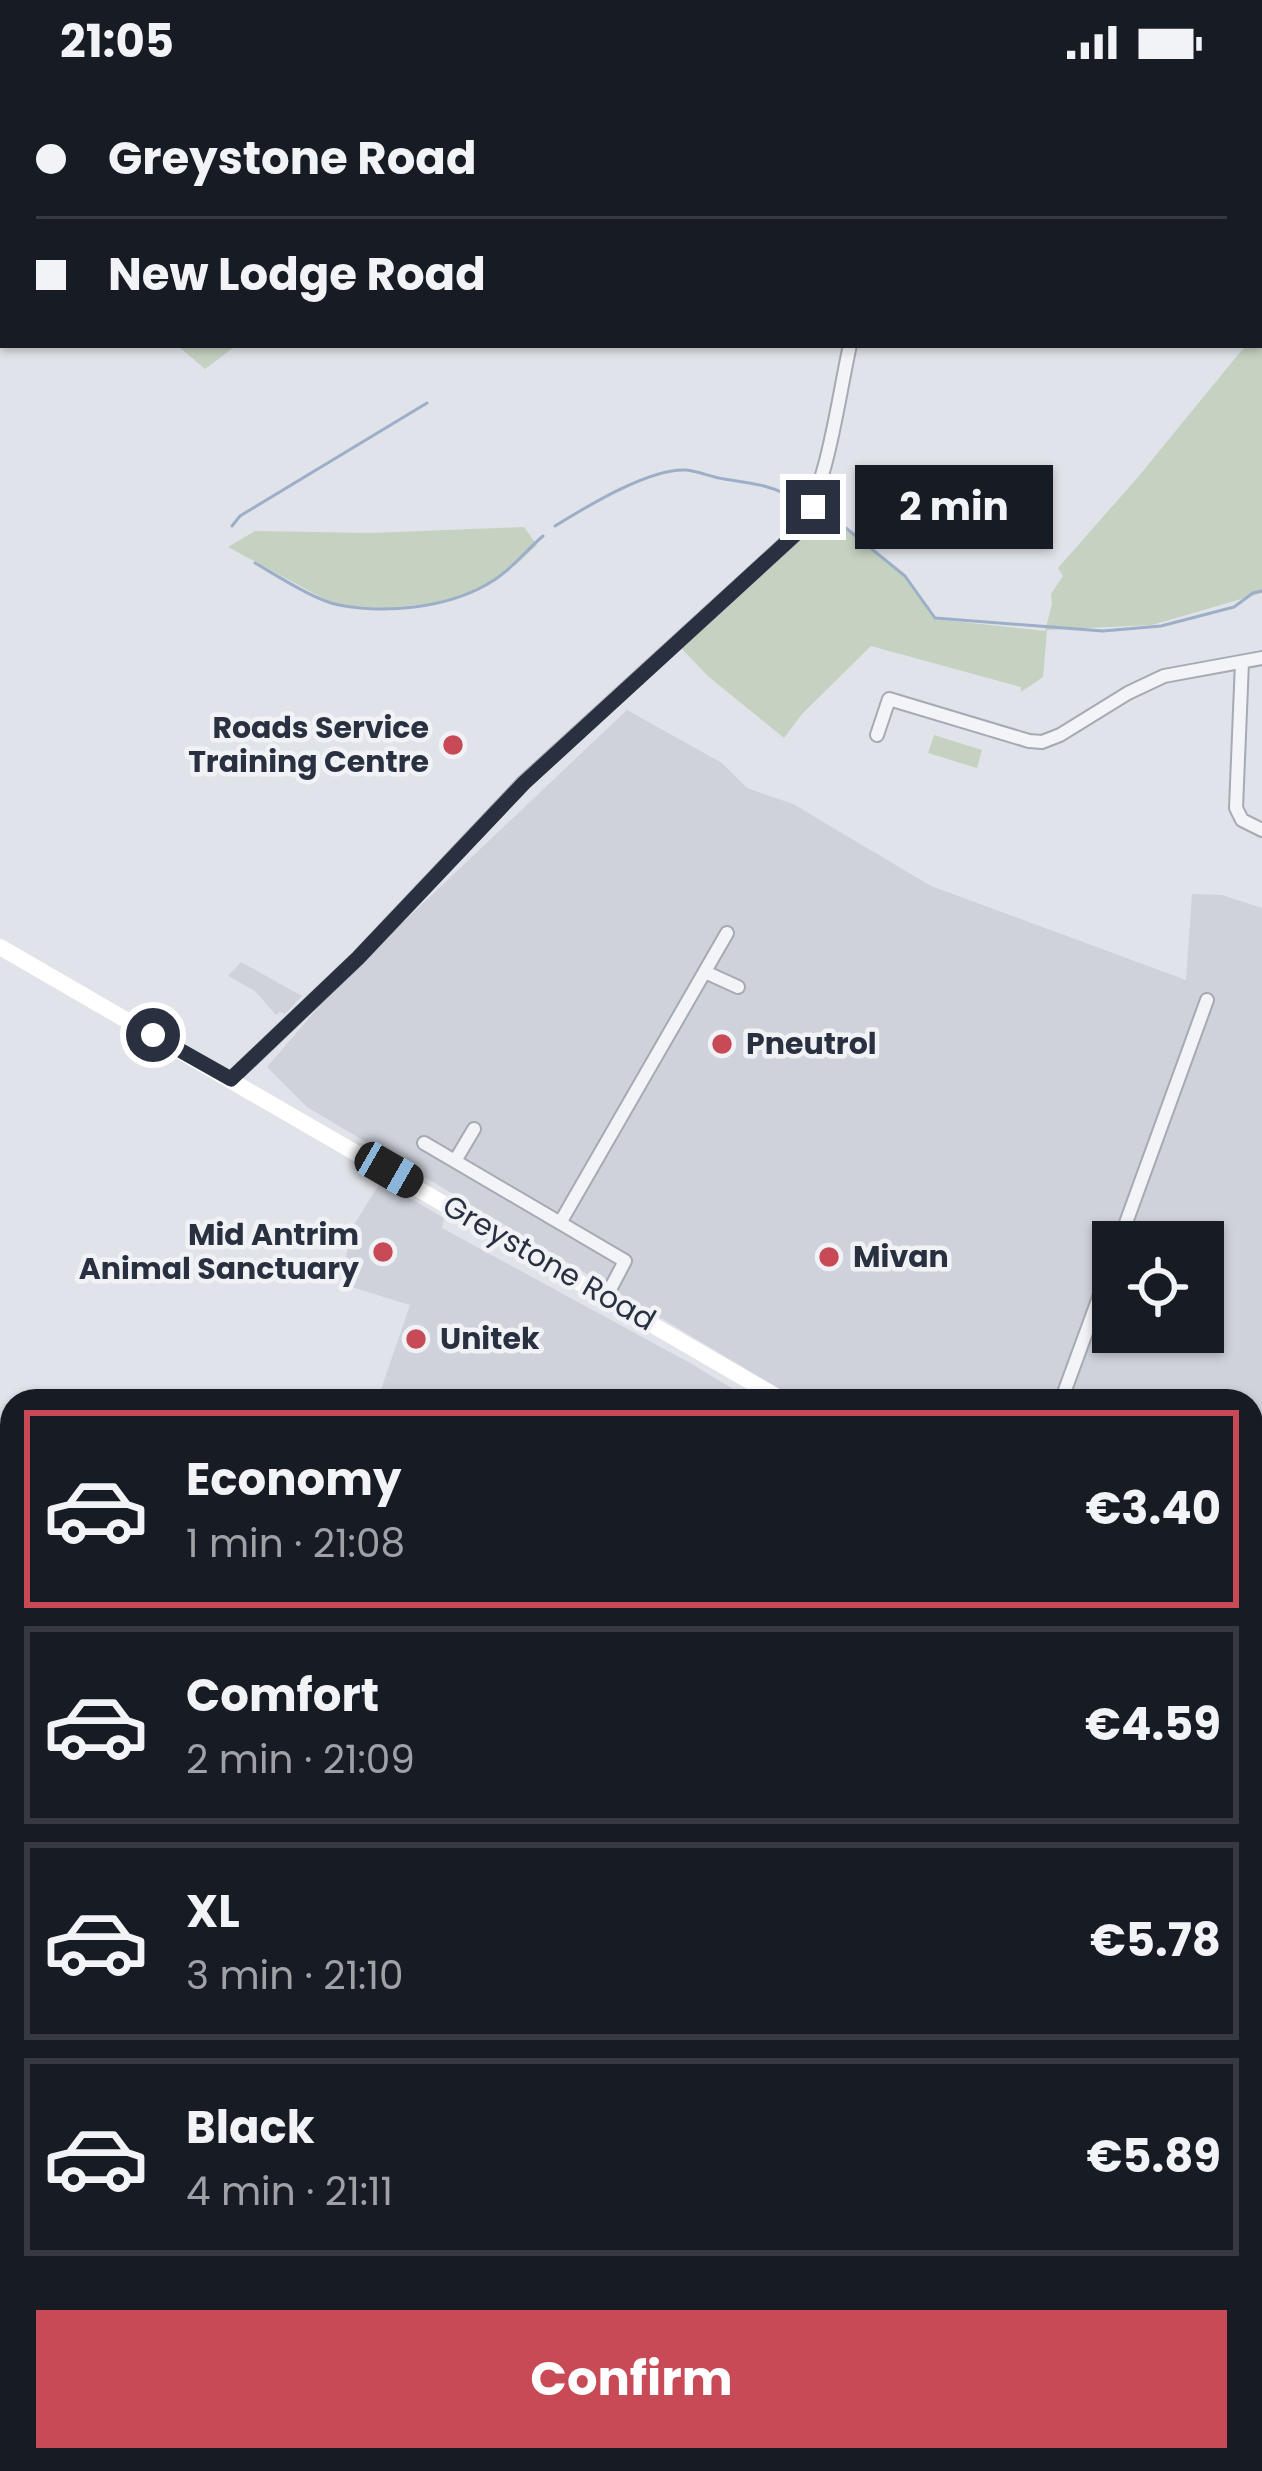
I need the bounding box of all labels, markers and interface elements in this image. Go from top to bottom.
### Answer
text: 21:05 [60,10,174,73]
text: Greystone Road [108,127,476,190]
text: New Lodge Road [108,243,486,306]
callout: 2 min [855,465,1053,549]
text: 2 min [899,479,1009,534]
route end [786,480,840,534]
place label: Roads Service Training Centre [188,706,429,783]
marker: Roads Service Training Centre [440,732,466,758]
route start [126,1008,180,1062]
place label: Pneutrol [746,1022,877,1065]
marker: Pneutrol [709,1031,735,1057]
car [349,1136,429,1204]
street label: Greystone Road [435,1184,664,1341]
place label: Mid Antrim Animal Sanctuary [79,1213,359,1290]
map controls [1092,1221,1224,1353]
button: locate [1092,1221,1224,1353]
place label: Mivan [853,1235,949,1278]
marker: Mid Antrim Animal Sanctuary [370,1239,396,1265]
marker: Mivan [816,1244,842,1270]
place label: Unitek [440,1317,540,1360]
marker: Unitek [403,1326,429,1352]
text: Economy [186,1448,401,1511]
icon: car [42,1455,150,1563]
text: €3.40 [1085,1477,1221,1540]
text: 1 min · 21:08 [186,1516,405,1571]
text: Comfort [186,1664,379,1727]
icon: car [42,1671,150,1779]
text: €4.59 [1085,1693,1221,1756]
text: 2 min · 21:09 [186,1732,415,1787]
text: XL [186,1880,240,1943]
icon: car [42,1887,150,1995]
text: €5.78 [1090,1909,1221,1972]
text: 3 min · 21:10 [186,1948,403,2003]
text: Black [186,2096,315,2159]
icon: car [42,2103,150,2211]
text: €5.89 [1086,2125,1221,2188]
text: 4 min · 21:11 [186,2164,393,2219]
button: Confirm [36,2310,1227,2448]

